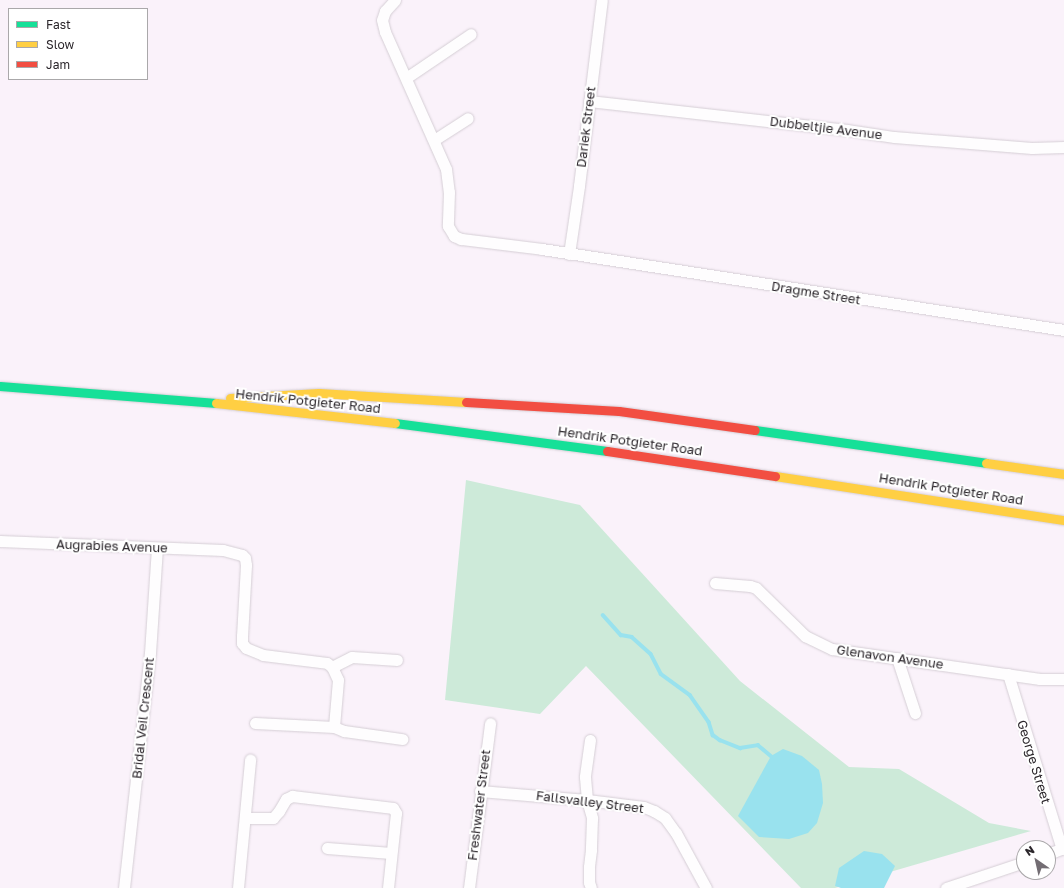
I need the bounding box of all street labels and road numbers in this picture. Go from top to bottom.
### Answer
street label: Dariek Street [573,86,599,168]
street label: Dubbeltjie Avenue [769,113,883,143]
street label: Dragme Street [770,278,862,308]
street label: Hendrik Potgieter Road [235,386,381,416]
street label: Hendrik Potgieter Road [557,423,703,459]
street label: Hendrik Potgieter Road [878,470,1024,508]
street label: Augrabies Avenue [56,536,168,556]
street label: Glenavon Avenue [836,642,944,672]
street label: Bridal Veil Crescent [129,656,157,780]
street label: George Street [1014,718,1054,806]
street label: Freshwater Street [464,748,494,862]
street label: Fallsvalley Street [535,788,645,816]

